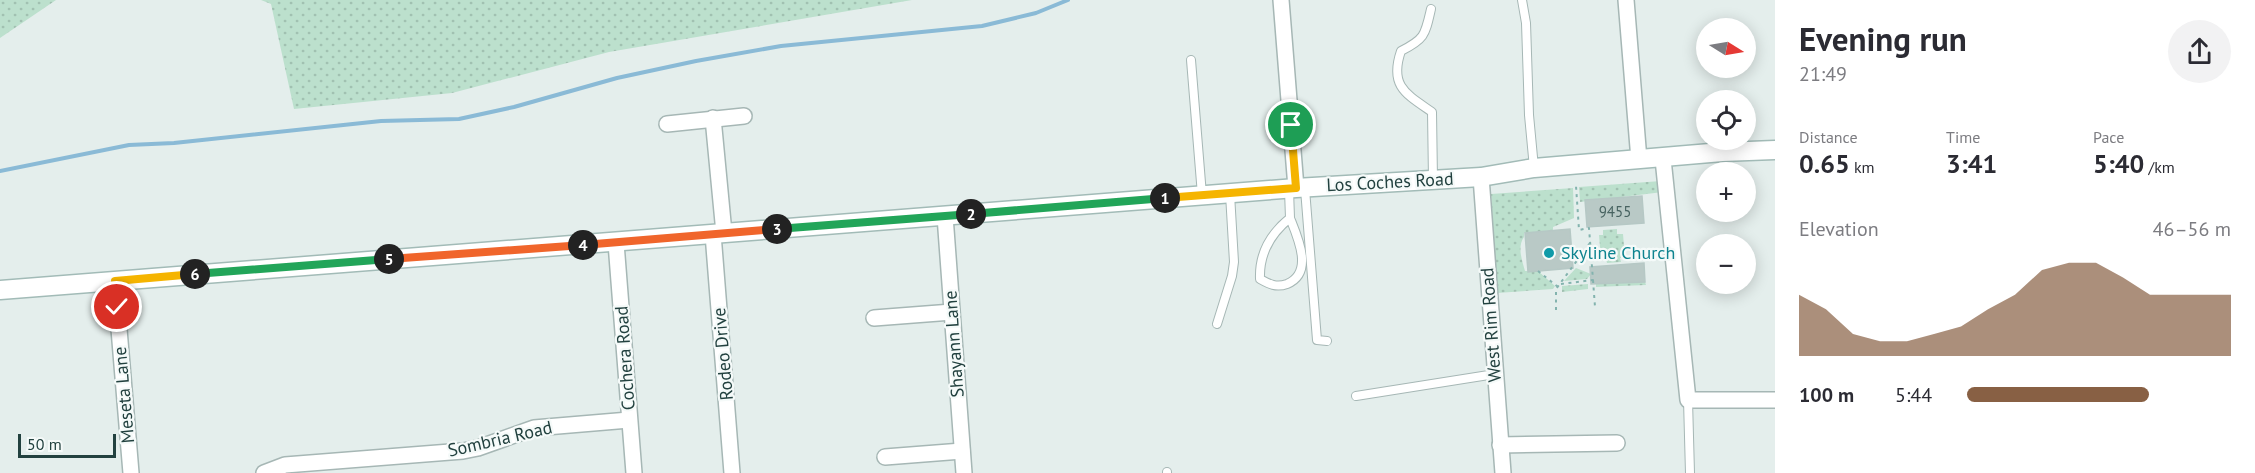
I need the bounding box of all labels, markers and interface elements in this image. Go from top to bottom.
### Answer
text: Evening run [1799,17,1967,60]
north arrow [1696,18,1756,78]
map controls [1696,18,1756,294]
button: share [2168,20,2231,83]
text: 21:49 [1799,61,1847,87]
button: locate [1696,90,1756,150]
pin [1265,99,1316,150]
icon: arrive [1274,108,1307,141]
text: Distance [1799,127,1858,147]
text: Time [1946,127,1980,147]
text: Pace [2093,127,2124,147]
text: 0.65 [1799,147,1850,180]
text: 3:41 [1946,147,1997,180]
text: 5:40 [2093,147,2144,180]
text: km [1850,157,1875,177]
text: /km [2144,157,2175,177]
button: + [1696,162,1756,222]
street label: Los Coches Road [1326,167,1454,196]
pin: 1 [1150,183,1180,213]
text: 1 [1160,188,1170,208]
pin: 2 [956,199,986,229]
house number: 9455 [1599,202,1631,221]
text: 2 [966,204,976,224]
pin: 3 [762,214,792,244]
text: Elevation [1799,216,1879,242]
text: 46–56 m [2153,216,2231,242]
text: 3 [772,219,782,239]
pin: 4 [568,230,598,260]
button: − [1696,234,1756,294]
text: 4 [578,235,588,255]
place label: Skyline Church [1561,241,1675,264]
pin: 5 [374,244,404,274]
marker: Skyline Church [1542,246,1556,260]
text: 5 [384,249,394,269]
pin: 6 [180,259,210,289]
text: 6 [190,264,200,284]
street label: West Rim Road [1475,267,1506,383]
pin [91,281,142,332]
icon: check [100,290,133,323]
street label: Shayann Lane [938,290,969,398]
street label: Cochera Road [609,305,640,411]
street label: Rodeo Drive [707,307,738,401]
street label: Meseta Lane [108,346,139,444]
text: 100 m [1799,382,1854,408]
text: 5:44 [1895,382,1932,408]
street label: Sombria Road [445,415,554,462]
scale bar [18,431,116,458]
text: 50 m [27,434,62,454]

